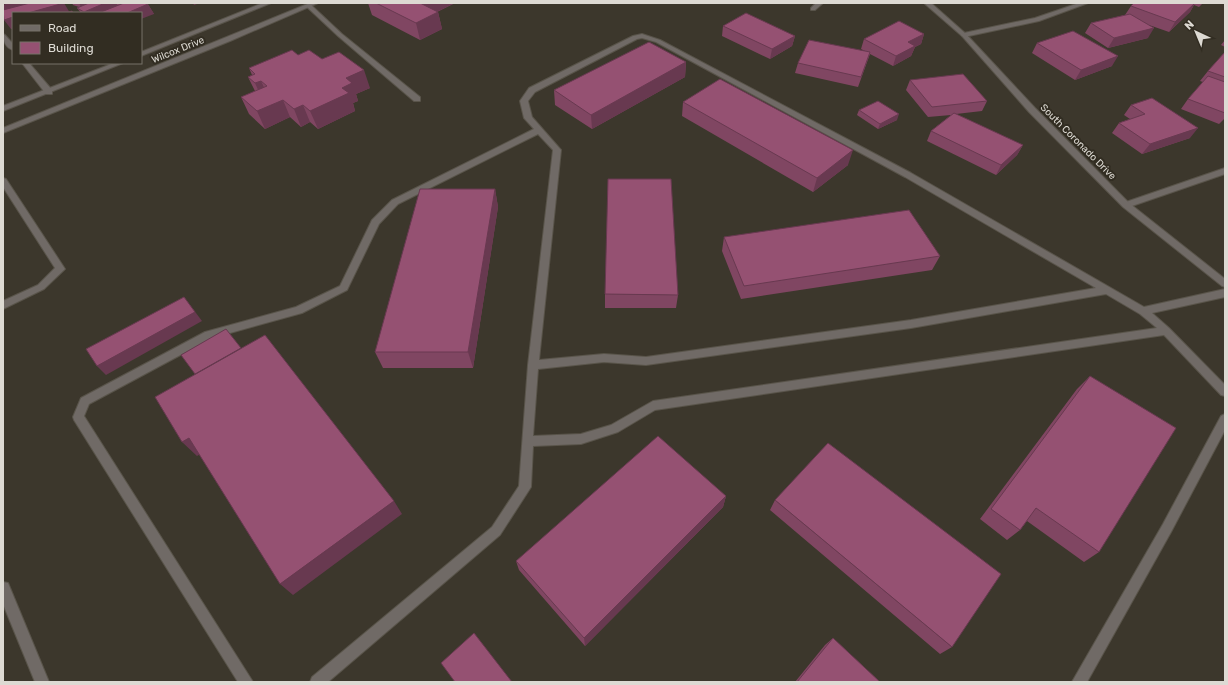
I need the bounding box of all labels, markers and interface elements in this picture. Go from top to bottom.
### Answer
legend [12,12,142,64]
north arrow [1176,12,1216,52]
text: N [1182,18,1197,33]
text: Road [48,21,76,35]
street label: Wilcox Drive [150,34,207,66]
text: Building [48,41,94,55]
street label: South Coronado Drive [1038,102,1119,183]

